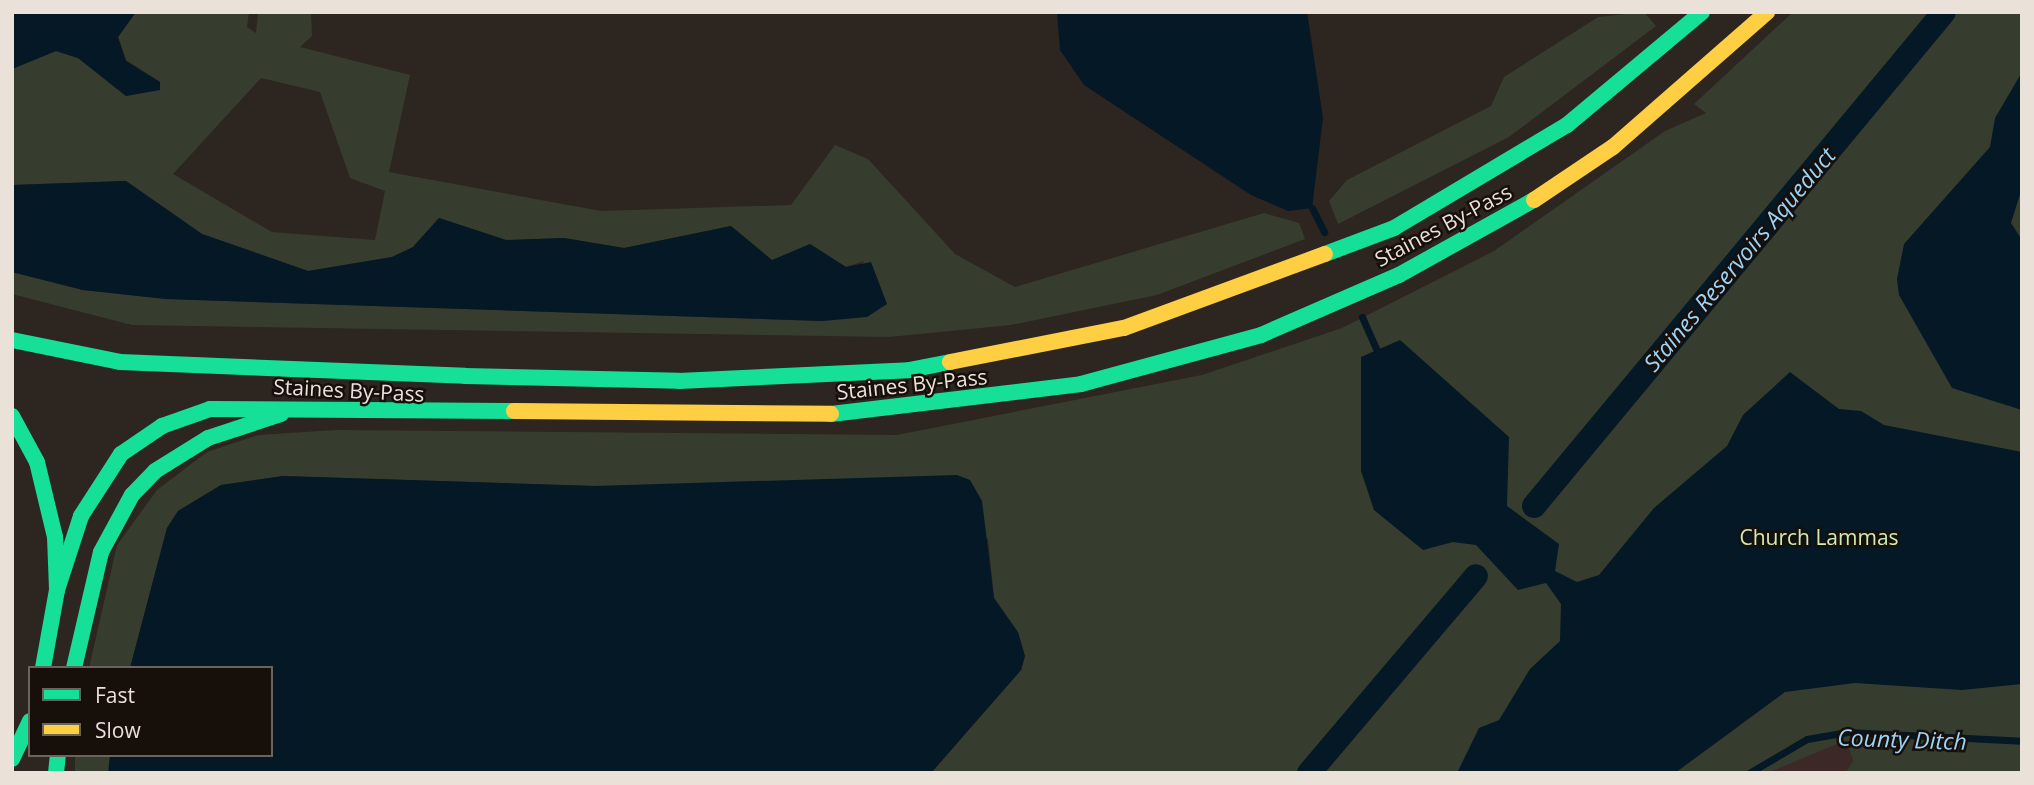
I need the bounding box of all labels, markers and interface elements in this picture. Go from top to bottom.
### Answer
water label: Staines Reservoirs Aqueduct [1637,142,1841,376]
street label: Staines By-Pass [1370,178,1516,272]
street label: Staines By-Pass [835,364,989,404]
street label: Staines By-Pass [273,373,425,407]
park label: Church Lammas [1739,524,1899,550]
legend [28,666,273,757]
text: Fast [95,681,135,709]
text: Slow [95,716,141,744]
water label: County Ditch [1837,723,1967,755]

